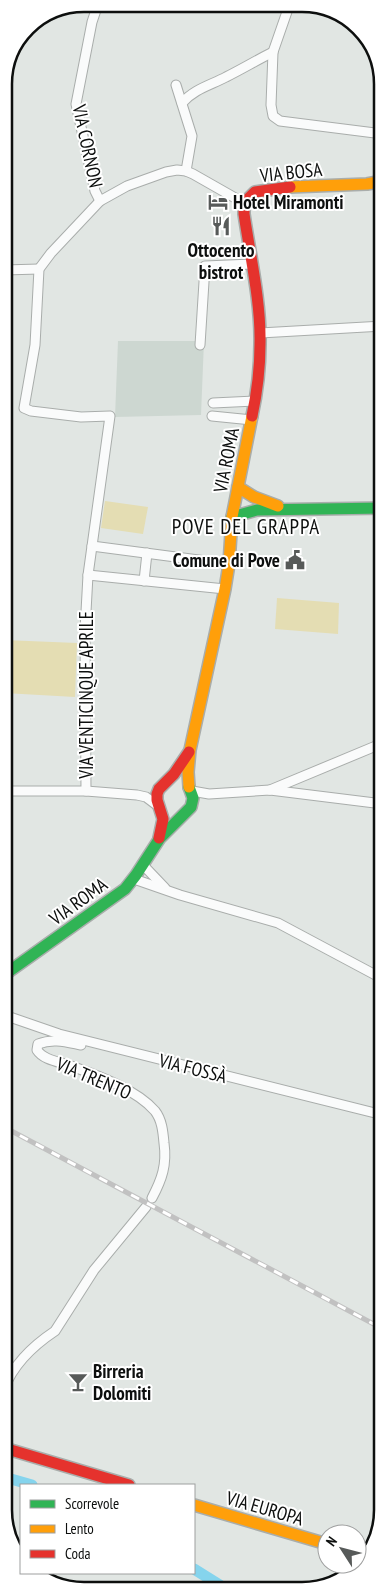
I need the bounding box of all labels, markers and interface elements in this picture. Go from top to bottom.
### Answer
street label: VIA CORNON [67,101,109,190]
street label: VIA BOSA [258,157,323,187]
place label: Hotel Miramonti [233,190,343,214]
hotel icon: Hotel Miramonti [207,191,229,213]
restaurant icon: Ottocento bistrot [210,215,232,237]
place label: Ottocento bistrot [188,238,254,284]
street label: VIA ROMA [208,425,244,496]
district label: POVE DEL GRAPPA [172,513,320,540]
place label: Comune di Pove [173,548,280,572]
public building icon: Comune di Pove [284,549,306,571]
street label: VIA VENTICINQUE APRILE [74,611,98,780]
street label: VIA ROMA [44,872,112,931]
street label: VIA FOSSÀ [156,1048,229,1088]
street label: VIA TRENTO [52,1051,135,1105]
place label: Birreria Dolomiti [93,1359,151,1405]
bar icon: Birreria Dolomiti [67,1371,89,1393]
legend [20,1484,195,1574]
street label: VIA EUROPA [223,1485,306,1530]
text: Scorrevole [65,1494,119,1513]
text: Lento [65,1519,94,1538]
north arrow [317,1524,367,1574]
text: N [322,1533,341,1550]
text: Coda [65,1544,90,1563]

